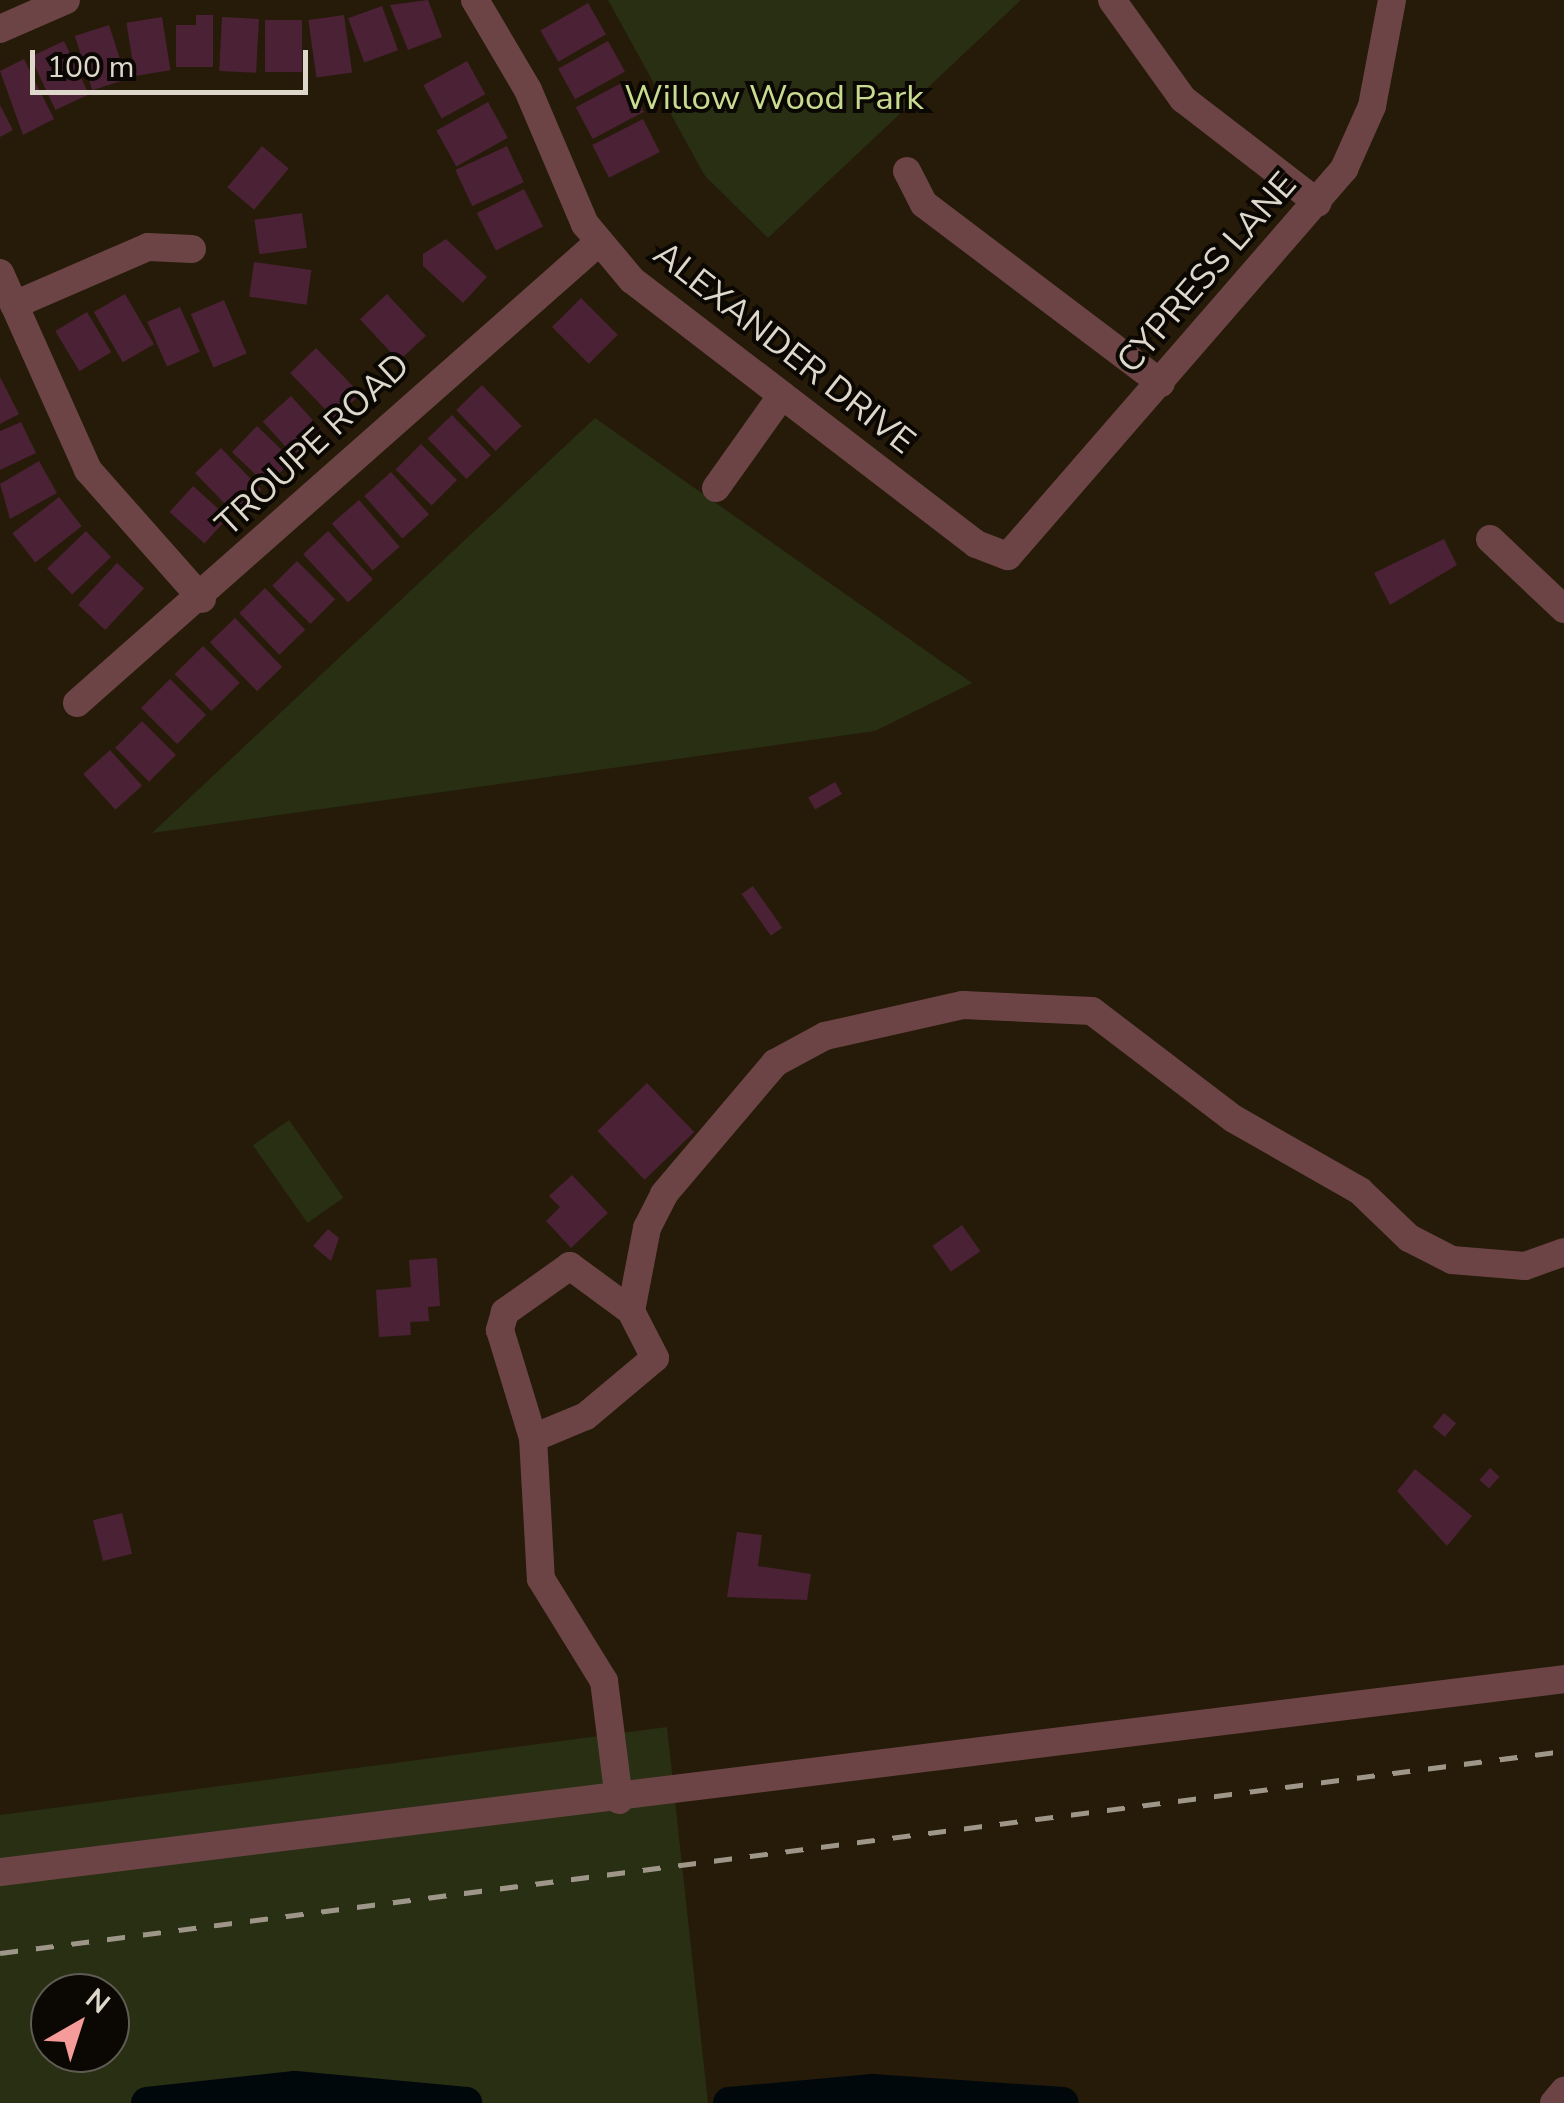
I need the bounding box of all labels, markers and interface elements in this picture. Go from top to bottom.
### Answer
scale bar [35,30,312,92]
text: 100 m [47,47,134,88]
park label: Willow Wood Park [624,77,924,119]
street label: CYPRESS LANE [1108,164,1306,382]
street label: ALEXANDER DRIVE [645,233,923,463]
street label: TROUPE ROAD [208,345,418,545]
north arrow [30,1973,130,2073]
text: N [78,1980,118,2023]

